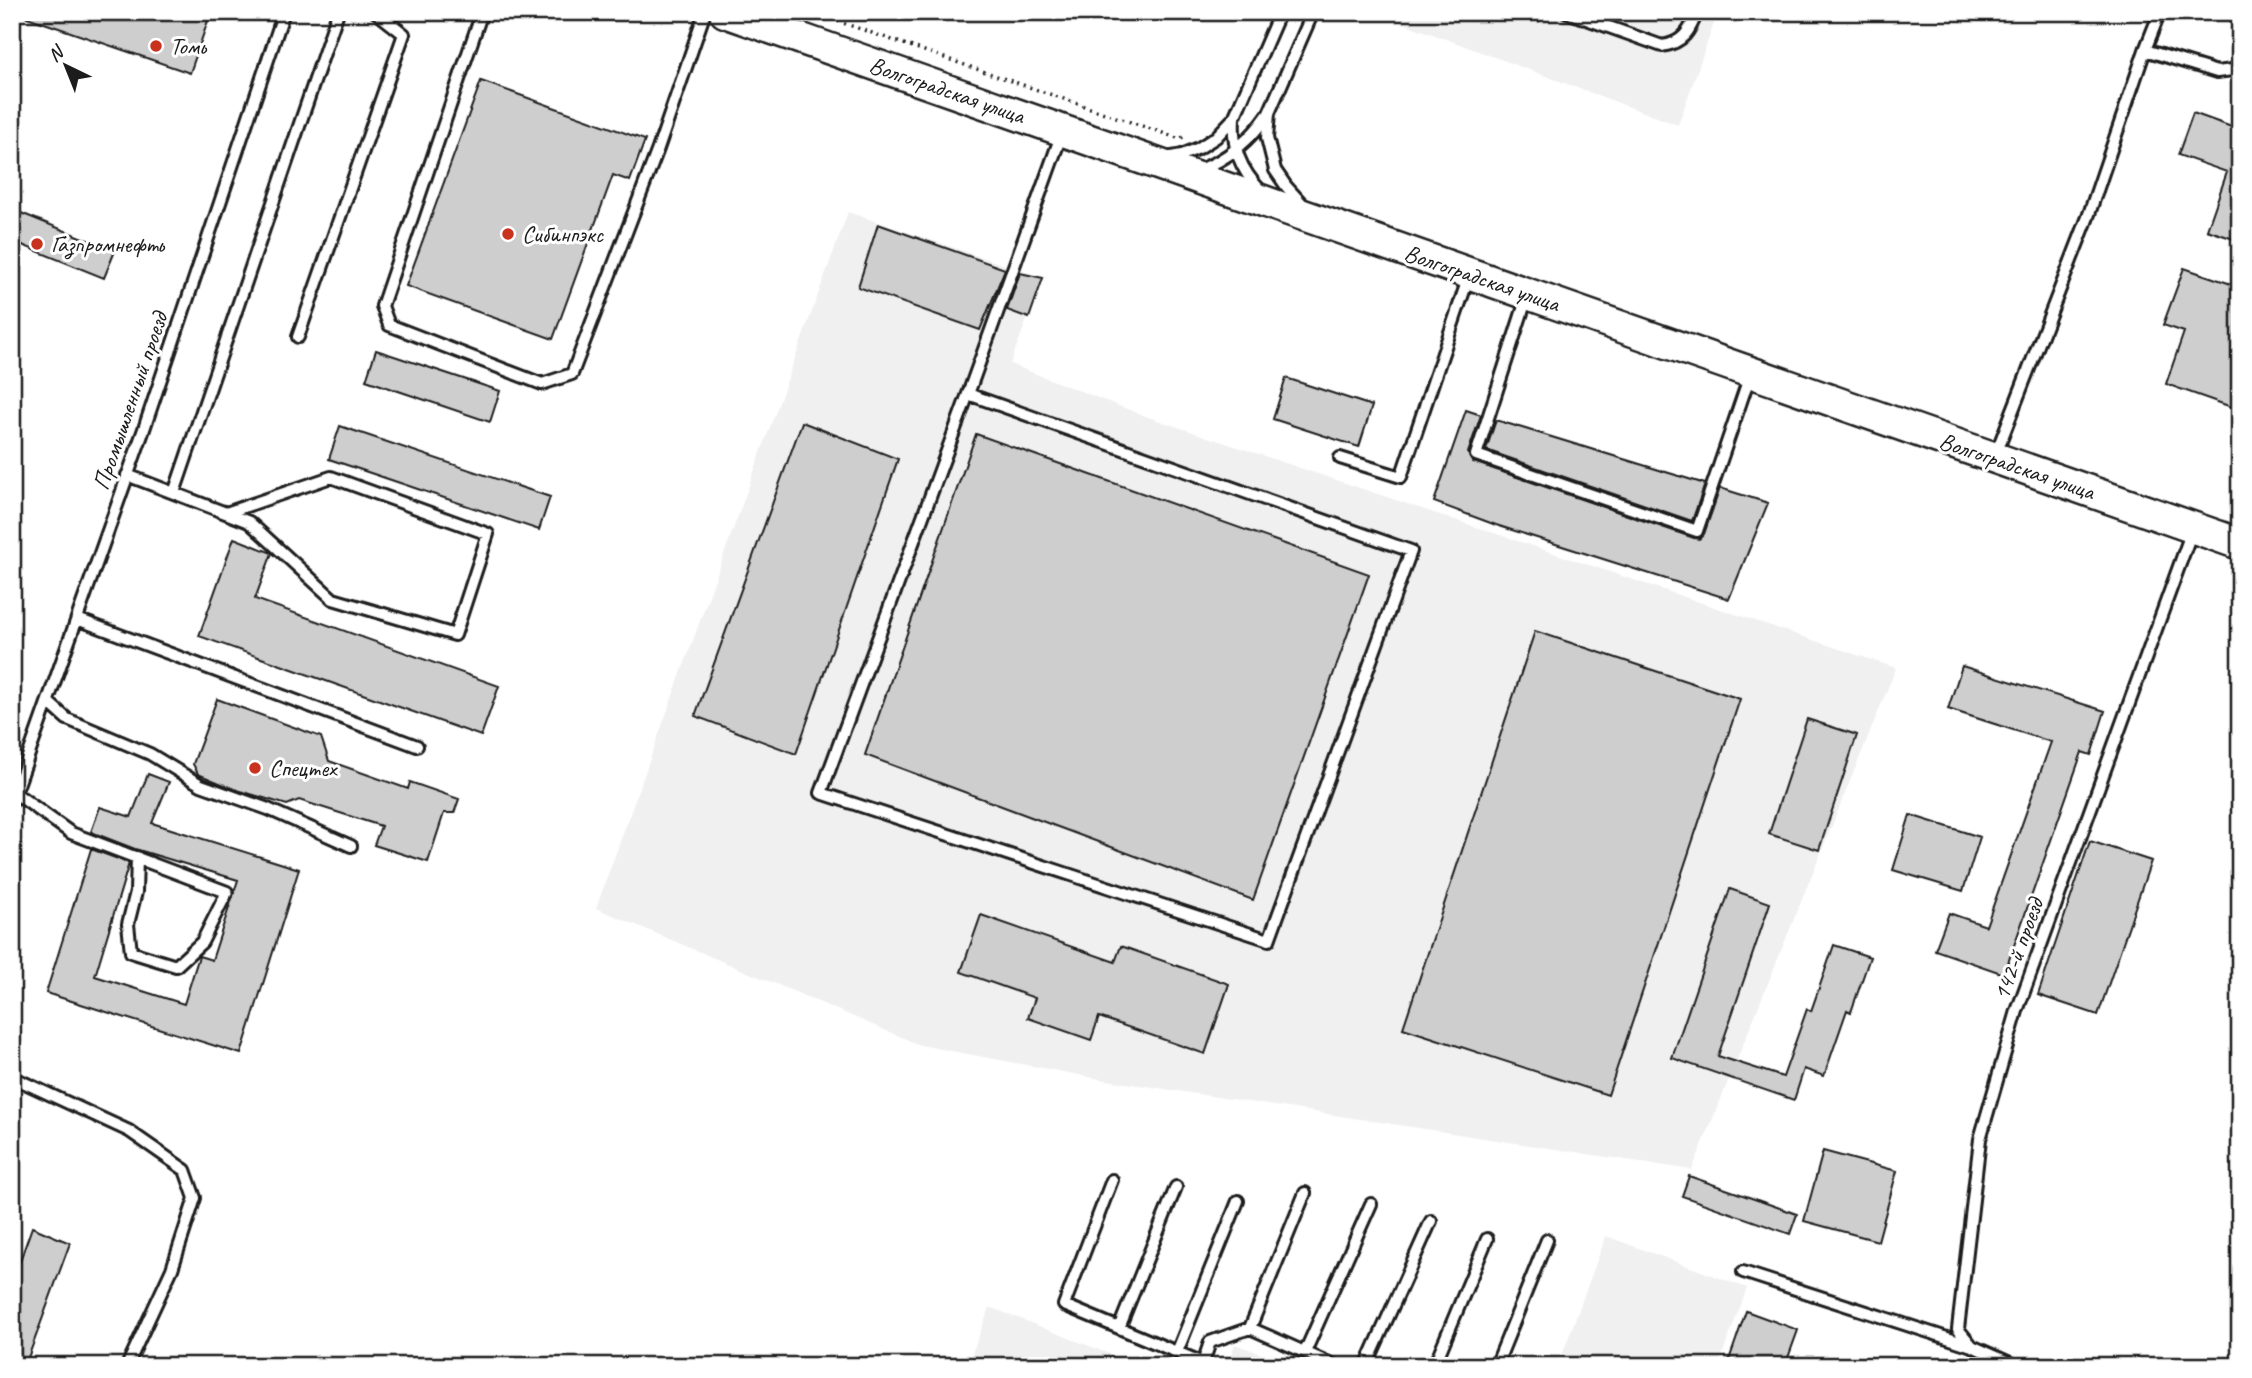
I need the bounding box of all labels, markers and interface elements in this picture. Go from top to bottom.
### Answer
place label: Томь [170,31,207,61]
north arrow [32,32,102,102]
marker: Томь [148,38,164,54]
text: N [43,39,70,67]
street label: Волгоградская улица [865,49,1030,131]
place label: Сибинпэкс [522,219,605,249]
marker: Сибинпэкс [500,226,516,242]
place label: Газпромнефть [51,229,165,260]
marker: Газпромнефть [29,236,45,252]
street label: Волгоградская улица [1400,237,1565,319]
street label: Промышленный проезд [86,306,175,494]
street label: Волгоградская улица [1935,425,2100,507]
place label: Спецтех [269,753,338,783]
marker: Спецтех [247,760,263,776]
street label: 142-й проезд [1986,892,2051,1004]

